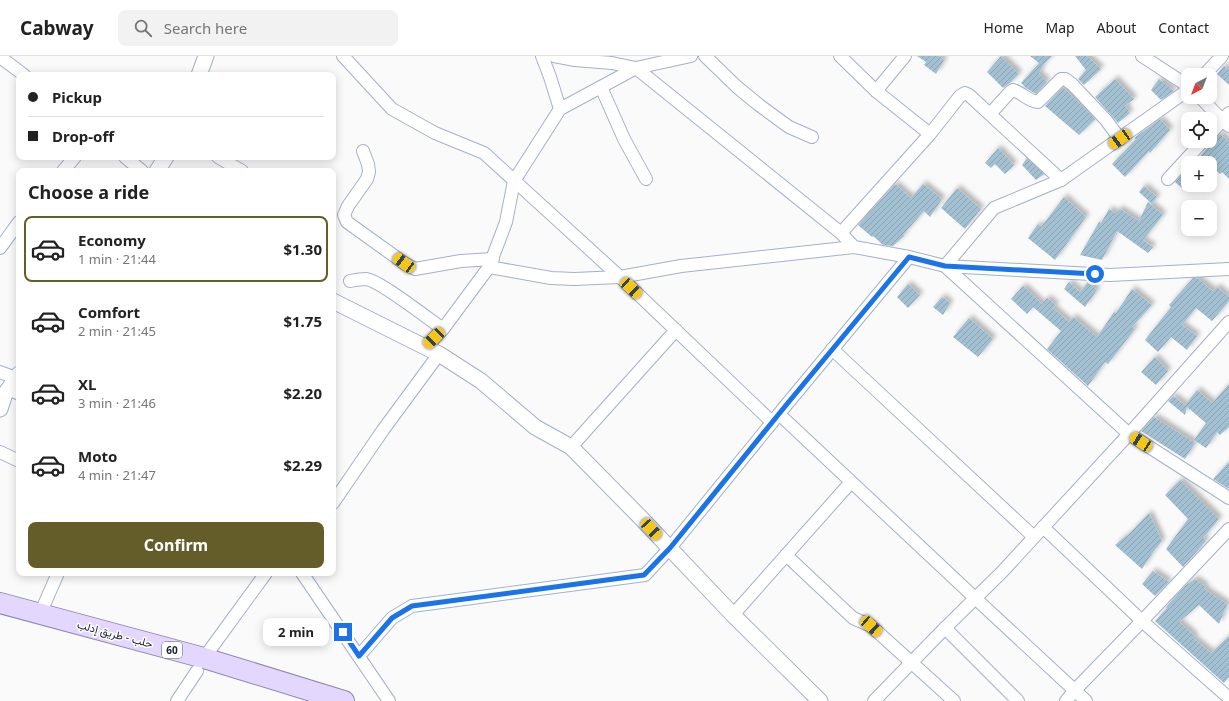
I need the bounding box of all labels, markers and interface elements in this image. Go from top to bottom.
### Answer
search box [118,10,398,46]
text: Cabway [20,15,94,41]
icon: search [132,17,154,39]
text: Search here [164,18,247,38]
text: Home [984,18,1023,37]
text: Map [1045,18,1075,37]
text: About [1097,18,1136,37]
text: Contact [1158,18,1209,37]
north arrow [1181,68,1217,104]
map controls [1181,68,1217,236]
text: Pickup [52,87,102,107]
button: locate [1181,112,1217,148]
text: Drop-off [52,126,114,146]
car [1107,127,1133,151]
button: + [1181,156,1217,192]
text: Choose a ride [28,180,149,204]
button: − [1181,200,1217,236]
text: Economy [78,230,146,250]
icon: car [30,231,66,267]
text: $1.30 [283,239,322,259]
text: 1 min · 21:44 [78,250,156,268]
car [391,251,417,275]
route start [1086,265,1104,283]
car [618,275,644,301]
text: Comfort [78,302,140,322]
icon: car [30,303,66,339]
text: $1.75 [283,311,322,331]
text: 2 min · 21:45 [78,322,156,340]
car [421,325,447,351]
text: XL [78,374,96,394]
icon: car [30,375,66,411]
text: $2.20 [283,383,322,403]
text: 3 min · 21:46 [78,394,156,412]
car [1128,430,1154,454]
text: Moto [78,446,117,466]
icon: car [30,447,66,483]
text: $2.29 [283,455,322,475]
text: 4 min · 21:47 [78,466,156,484]
car [638,516,664,542]
button: Confirm [28,522,324,568]
car [858,614,884,638]
street label: حلب - طريق إدلب [76,616,155,651]
callout: 2 min [263,618,329,646]
text: 2 min [278,623,314,641]
route end [334,623,352,641]
road number: 60 [162,642,182,658]

